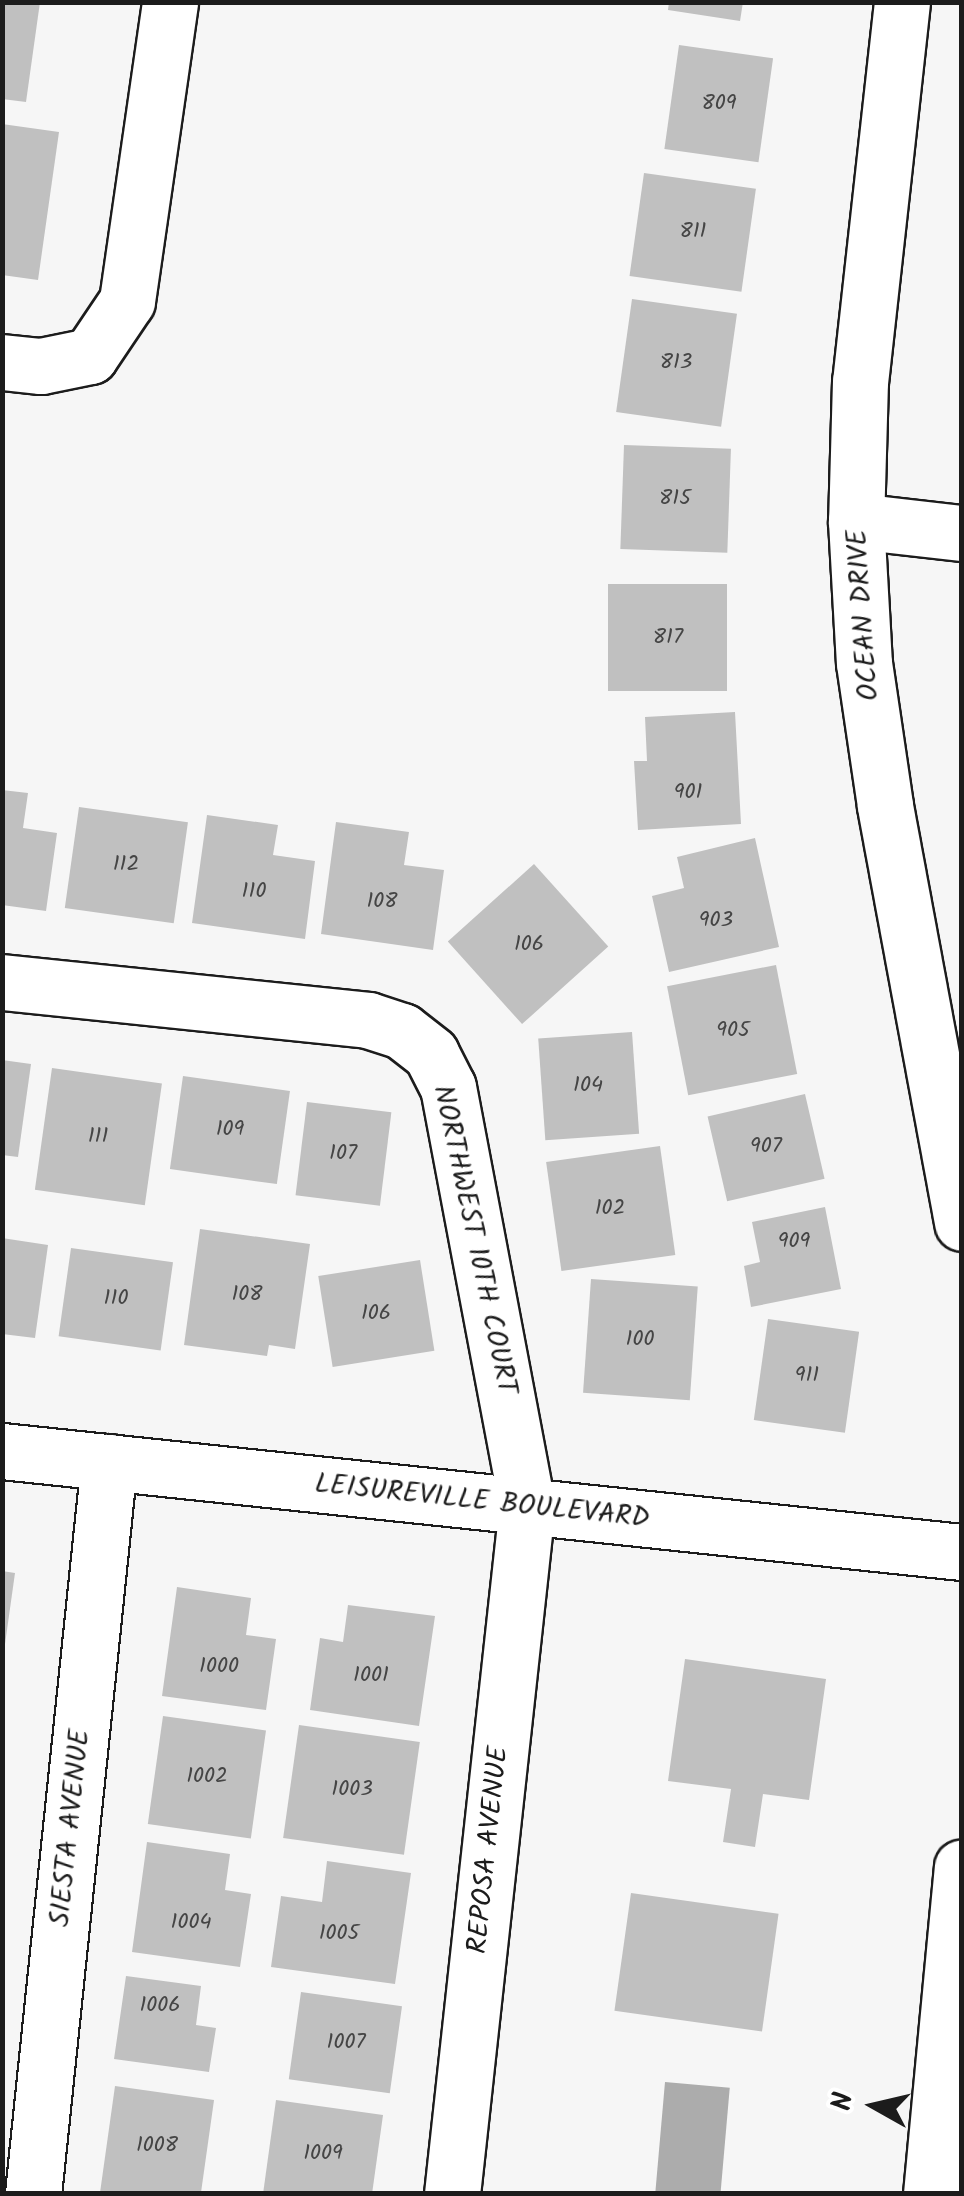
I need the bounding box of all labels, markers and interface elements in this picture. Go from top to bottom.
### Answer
house number: 809 [702,91,736,117]
house number: 811 [679,219,707,245]
house number: 813 [660,350,692,376]
house number: 815 [659,486,691,512]
street label: OCEAN DRIVE [841,528,887,702]
house number: 817 [653,625,683,651]
house number: 901 [674,780,702,806]
house number: 112 [113,852,139,878]
house number: 110 [242,879,266,905]
house number: 108 [366,889,398,915]
house number: 903 [699,908,733,934]
house number: 106 [514,932,544,958]
house number: 905 [716,1018,750,1044]
house number: 104 [573,1073,603,1099]
street label: NORTHWEST 10TH COURT [425,1082,523,1398]
house number: 109 [216,1117,244,1143]
house number: 111 [88,1124,108,1150]
house number: 907 [750,1134,782,1160]
house number: 107 [329,1141,357,1167]
house number: 102 [595,1196,625,1222]
house number: 909 [778,1229,810,1255]
house number: 108 [231,1282,263,1308]
house number: 110 [104,1286,128,1312]
house number: 106 [361,1301,391,1327]
house number: 100 [626,1327,654,1353]
house number: 911 [795,1363,819,1389]
street label: LEISUREVILLE BOULEVARD [313,1468,651,1536]
house number: 1000 [199,1654,239,1680]
house number: 1001 [353,1663,389,1689]
street label: SIESTA AVENUE [44,1728,98,1928]
street label: REPOSA AVENUE [461,1745,517,1955]
house number: 1002 [186,1764,228,1790]
house number: 1003 [331,1777,373,1803]
house number: 1004 [170,1910,212,1936]
house number: 1005 [319,1921,359,1947]
house number: 1006 [139,1993,181,2019]
house number: 1007 [326,2030,366,2056]
north arrow [824,2056,924,2156]
text: N [820,2090,867,2114]
house number: 1008 [136,2133,178,2159]
house number: 1009 [303,2141,343,2167]

